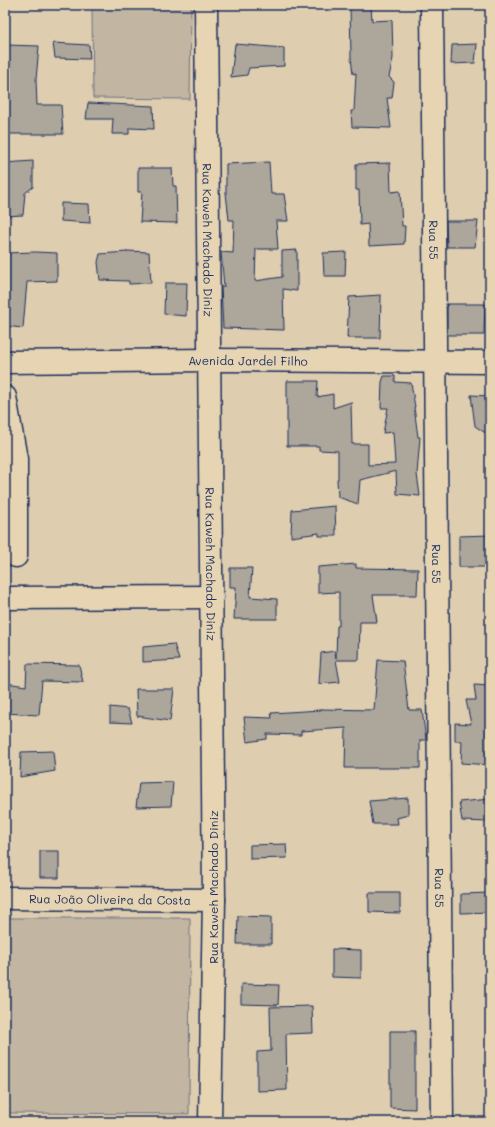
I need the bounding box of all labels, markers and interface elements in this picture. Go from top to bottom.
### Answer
street label: Rua Kaweh Machado Diniz [199,163,217,317]
street label: Rua 55 [426,220,442,260]
street label: Avenida Jardel Filho [188,352,308,369]
street label: Rua Kaweh Machado Diniz [202,487,220,641]
street label: Rua 55 [429,544,445,584]
street label: Rua Kaweh Machado Diniz [205,810,221,964]
street label: Rua 55 [432,868,448,908]
street label: Rua João Oliveira da Costa [29,890,191,908]

